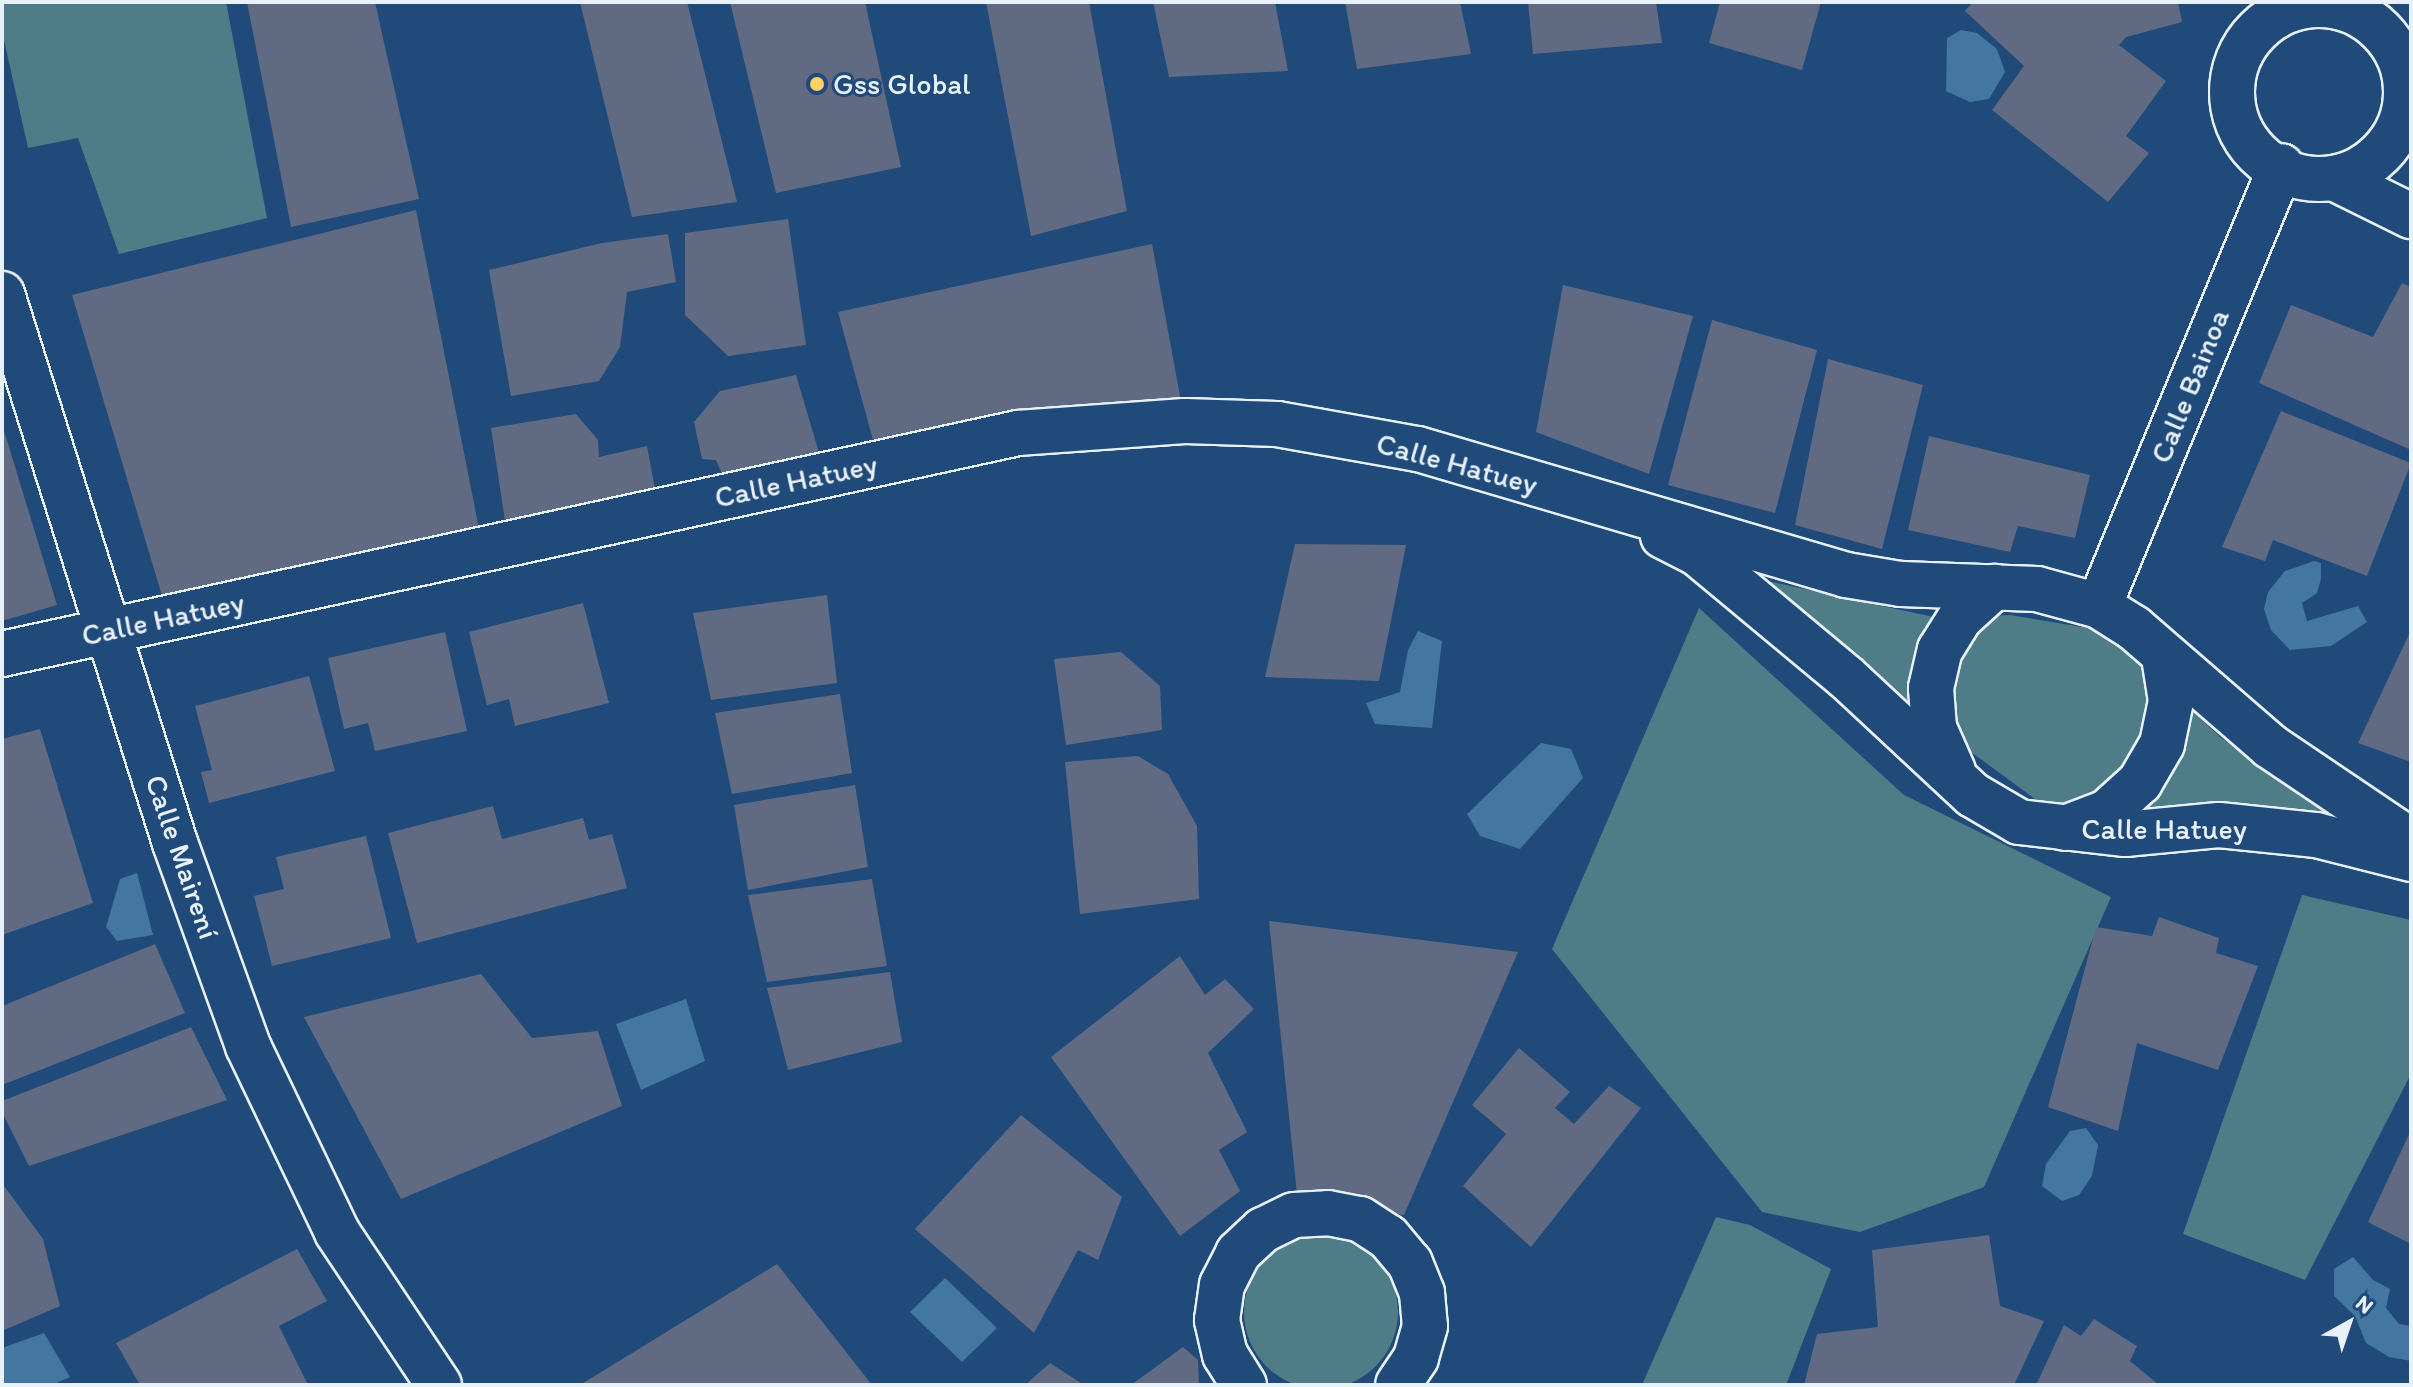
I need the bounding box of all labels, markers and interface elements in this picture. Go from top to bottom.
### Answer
place label: Gss Global [833,66,971,102]
marker: Gss Global [808,75,826,93]
street label: Calle Bainoa [2143,304,2237,468]
street label: Calle Hatuey [1372,425,1542,503]
street label: Calle Hatuey [711,446,881,516]
street label: Calle Hatuey [78,584,248,654]
street label: Calle Mairení [137,771,227,943]
street label: Calle Hatuey [2081,811,2247,847]
north arrow [2309,1283,2389,1363]
text: N [2350,1289,2379,1319]

